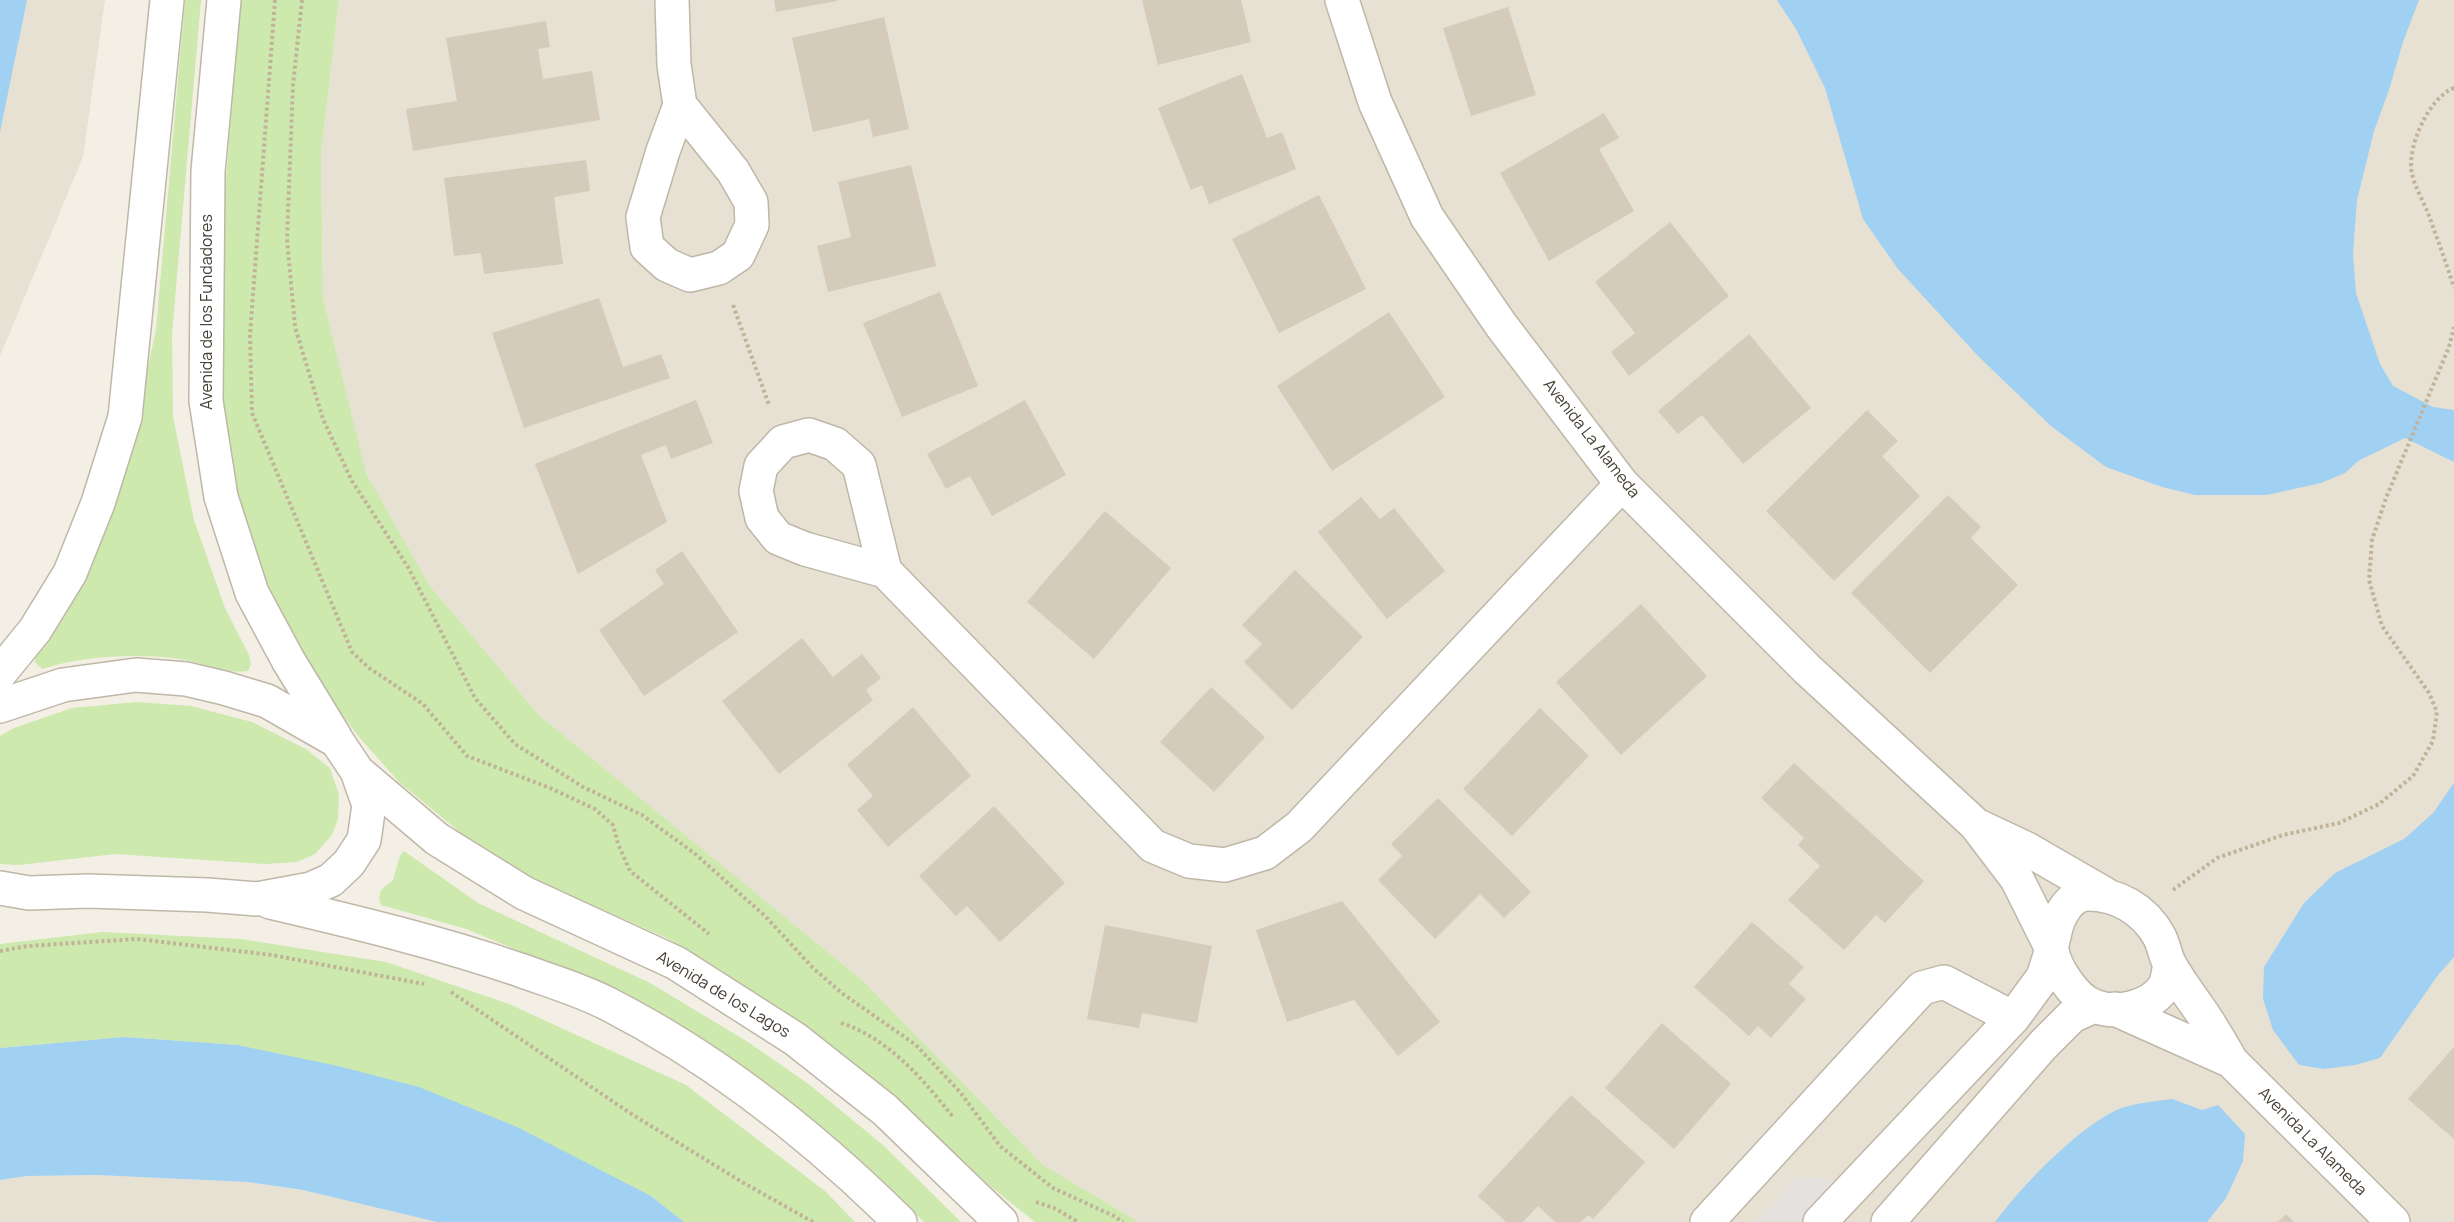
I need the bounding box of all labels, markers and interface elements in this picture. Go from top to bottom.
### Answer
street label: Avenida de los Fundadores [198,214,218,410]
street label: Avenida La Alameda [1539,376,1643,502]
street label: Avenida de los Lagos [653,948,793,1042]
street label: Avenida La Alameda [2254,1084,2370,1200]

